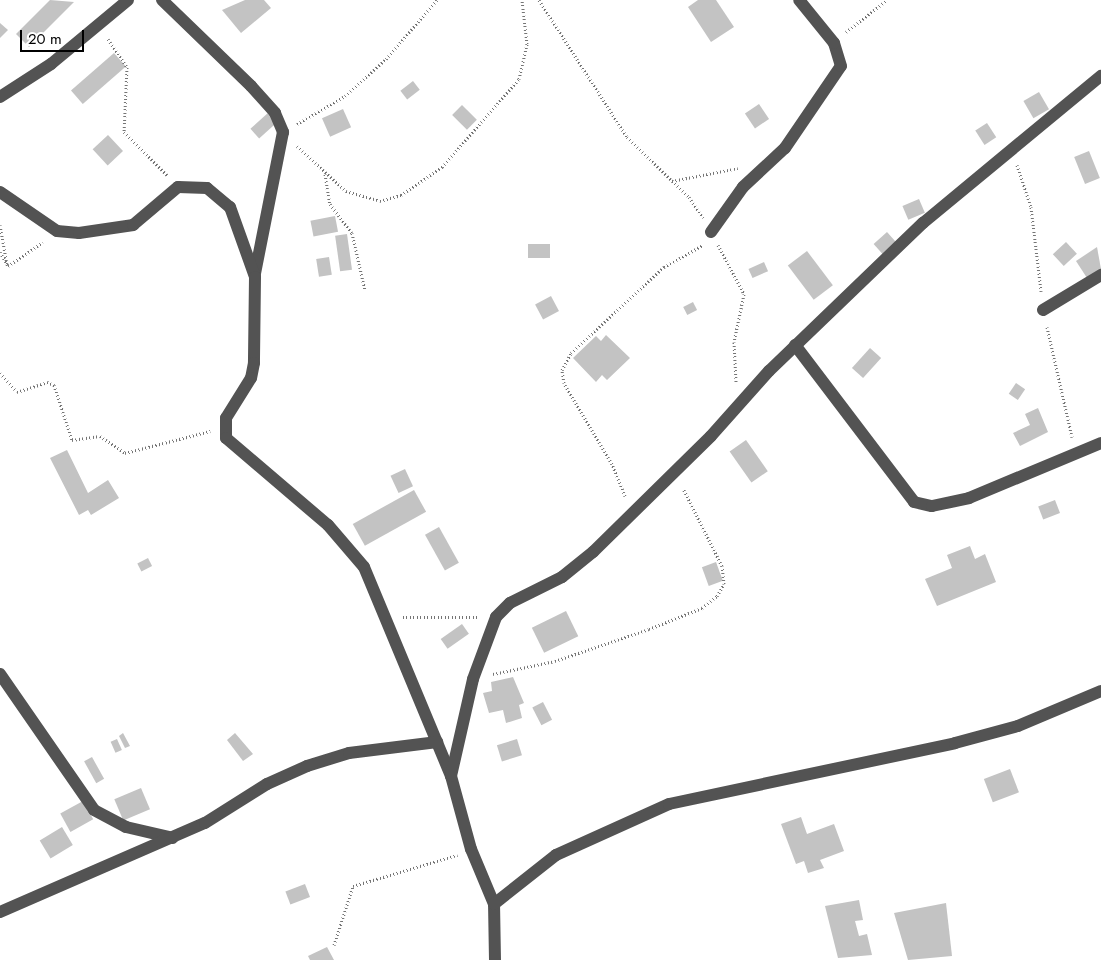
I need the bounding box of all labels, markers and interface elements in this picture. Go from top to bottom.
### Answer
scale bar [22,20,86,52]
text: 20 m [28,28,62,50]

